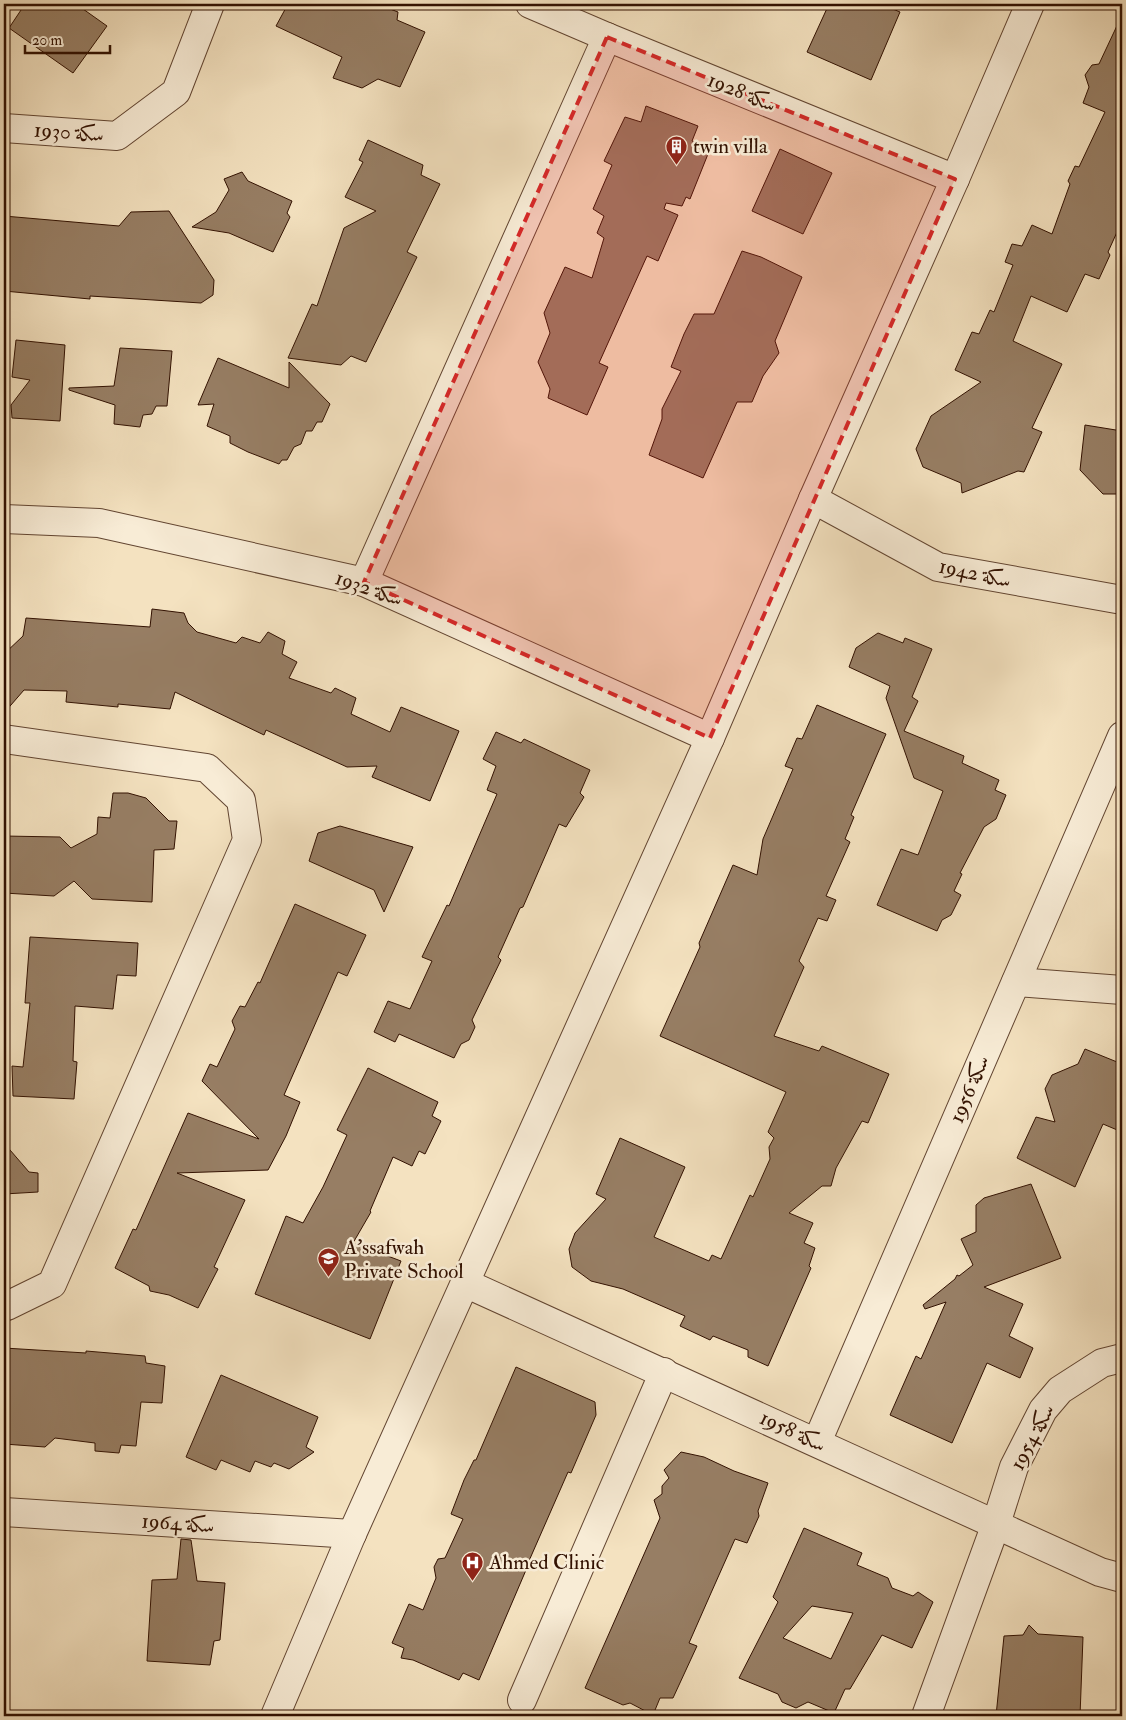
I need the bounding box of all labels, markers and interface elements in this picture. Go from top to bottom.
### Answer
scale bar [25,22,110,54]
text: 20 m [32,31,62,50]
street label: سكة 1928 [703,66,780,118]
street label: سكة 1930 [33,117,105,148]
place label: twin villa [693,133,768,160]
building icon: twin villa [665,134,689,165]
street label: سكة 1942 [936,553,1014,594]
street label: سكة 1932 [331,564,406,613]
street label: سكة 1956 [943,1051,996,1127]
place label: A'ssafwah Private School [343,1234,464,1285]
school or university icon: A'ssafwah Private School [316,1247,340,1278]
street label: سكة 1954 [1004,1399,1061,1475]
street label: سكة 1958 [755,1404,830,1459]
street label: سكة 1964 [141,1507,215,1540]
place label: Ahmed Clinic [488,1549,605,1576]
hospital icon: Ahmed Clinic [461,1550,485,1581]

